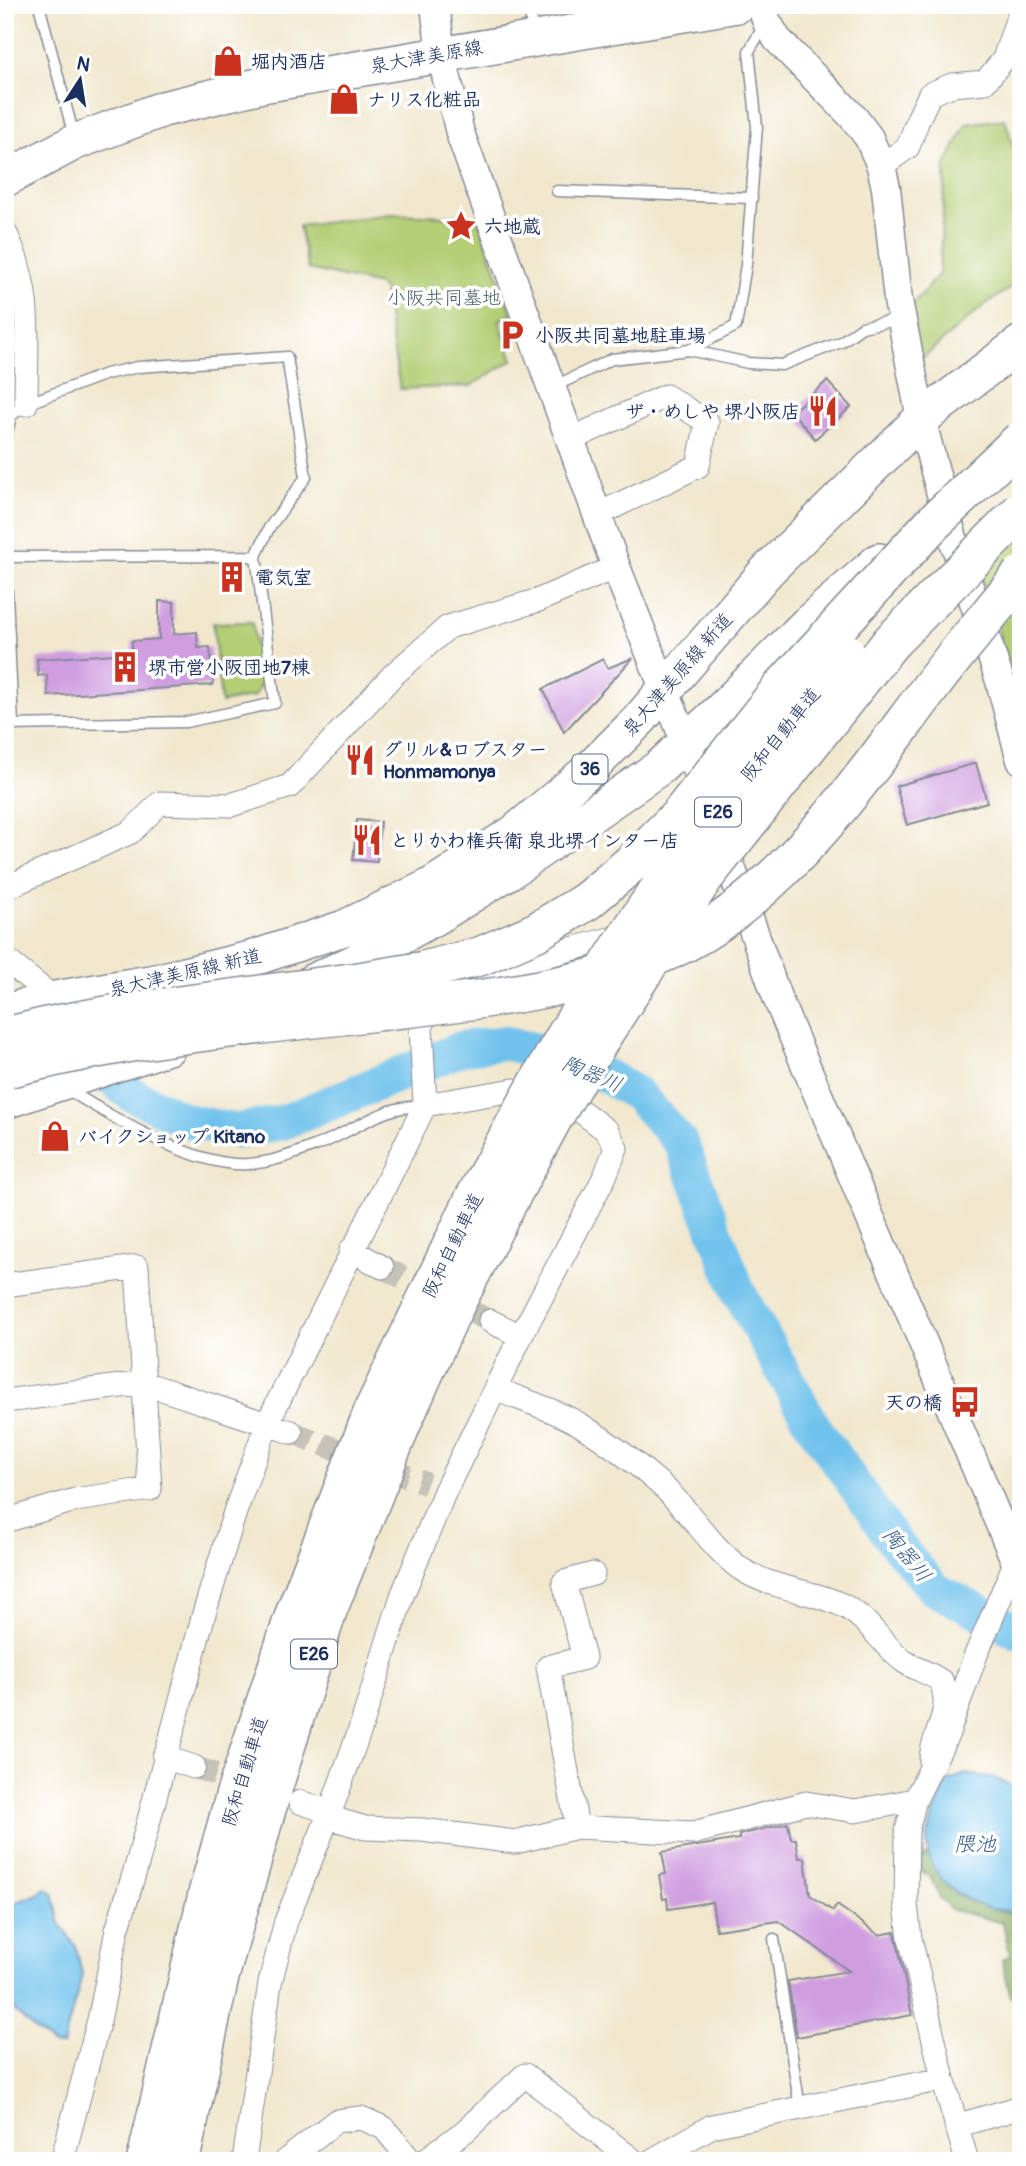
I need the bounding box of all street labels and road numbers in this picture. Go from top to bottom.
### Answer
street label: 泉大津美原線 [368,35,484,79]
street label: 泉大津美原線 新道 [617,608,738,741]
street label: 阪和自動車道 [736,683,826,786]
road number: 36 [572,754,608,784]
road number: E26 [695,798,741,826]
street label: 泉大津美原線 新道 [106,944,264,1002]
street label: 阪和自動車道 [417,1189,489,1302]
road number: E26 [291,1639,337,1668]
street label: 阪和自動車道 [217,1713,273,1829]

